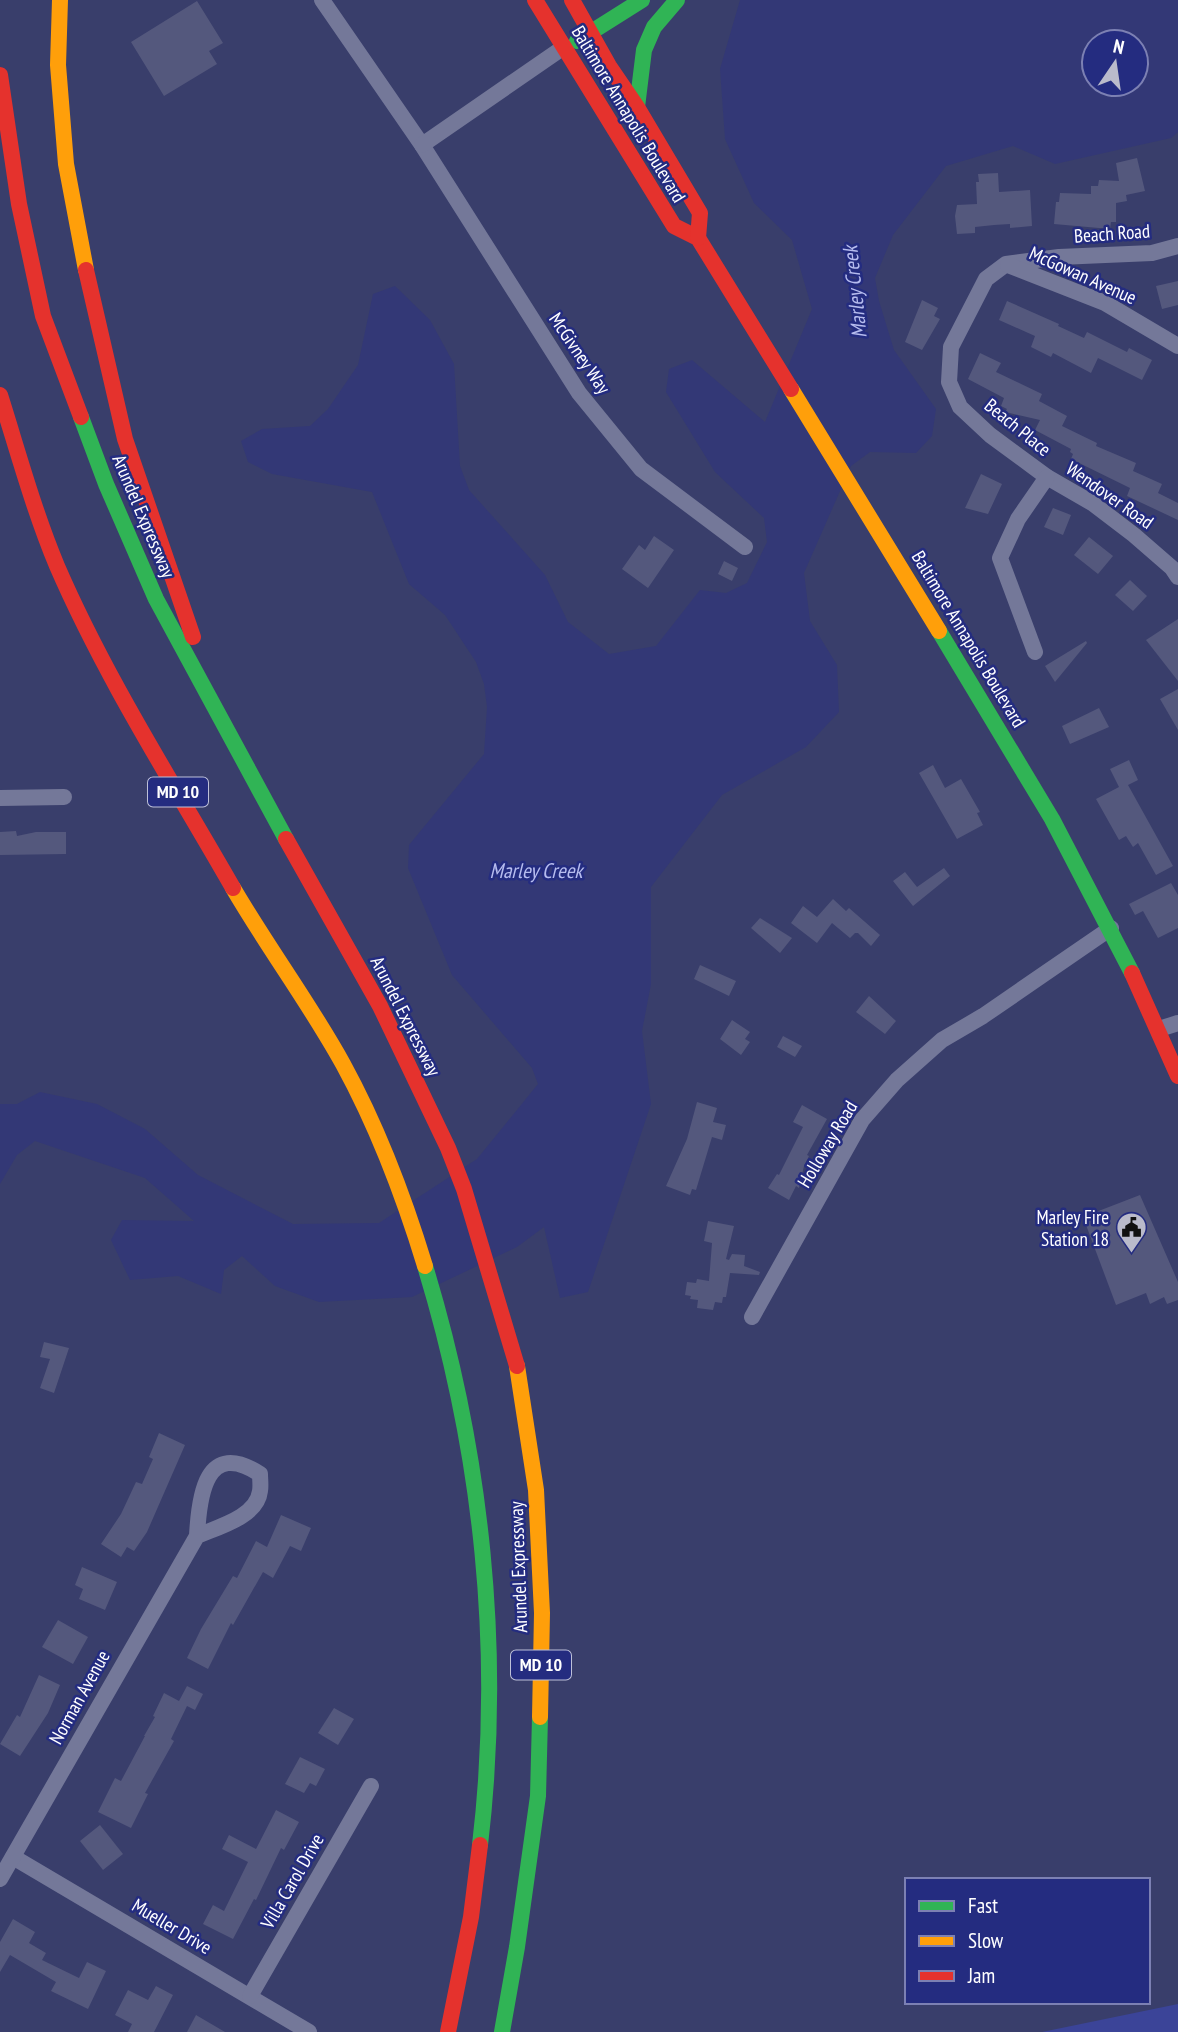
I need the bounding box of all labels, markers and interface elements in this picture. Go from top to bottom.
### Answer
street label: Baltimore Annapolis Boulevard [567,21,691,207]
north arrow [1080,28,1150,98]
text: N [1111,34,1127,59]
street label: Beach Road [1073,218,1151,248]
street label: McGowan Avenue [1026,241,1141,309]
water label: Marley Creek [836,242,873,340]
street label: McGivney Way [544,308,616,399]
street label: Beach Place [980,393,1056,461]
street label: Arundel Expressway [107,451,181,582]
street label: Wendover Road [1062,456,1158,534]
street label: Baltimore Annapolis Boulevard [907,546,1031,732]
road number: MD 10 [148,778,208,806]
water label: Marley Creek [490,857,585,884]
street label: Arundel Expressway [365,952,447,1081]
street label: Holloway Road [792,1096,862,1192]
place label: Marley Fire Station 18 [1036,1205,1109,1251]
public building icon: Marley Fire Station 18 [1115,1211,1149,1255]
street label: Arundel Expressway [504,1500,532,1633]
street label: Norman Avenue [43,1646,115,1748]
road number: MD 10 [511,1650,571,1680]
street label: Villa Carol Drive [255,1829,329,1934]
legend [905,1878,1150,2004]
text: Fast [968,1892,998,1919]
street label: Mueller Drive [128,1893,216,1959]
text: Slow [968,1927,1004,1954]
text: Jam [967,1962,995,1989]

